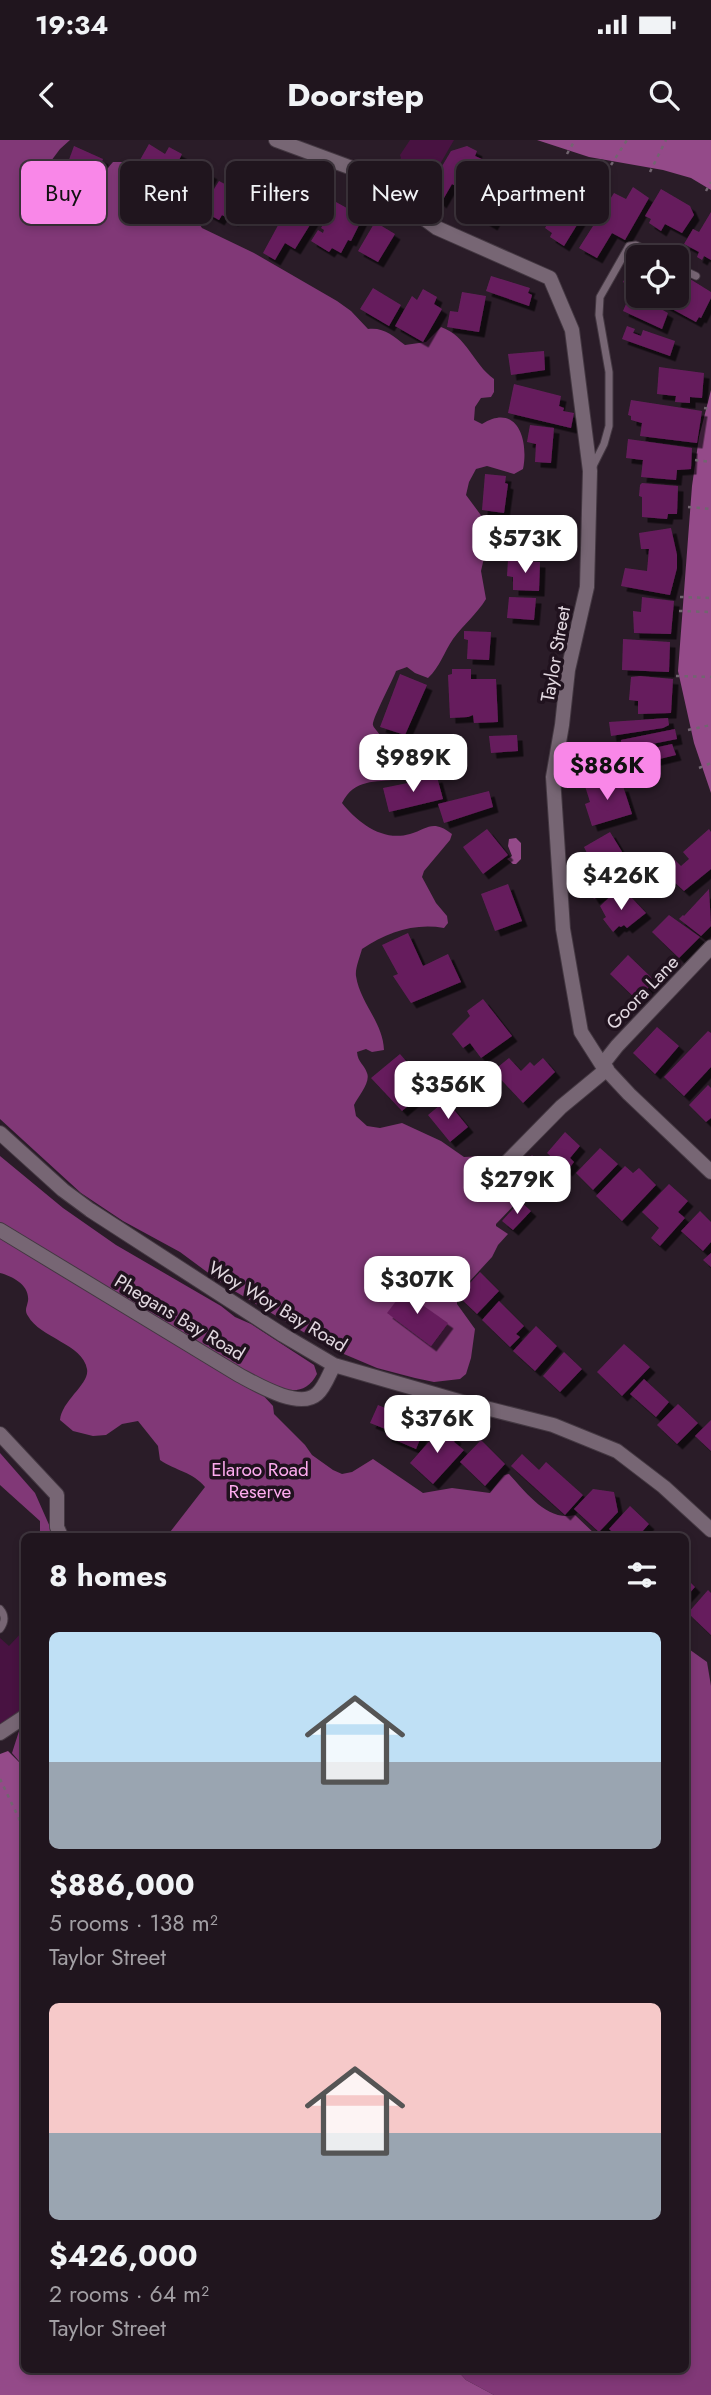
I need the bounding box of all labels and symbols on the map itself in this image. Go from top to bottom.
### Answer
pin: $573K [476,516,574,575]
street label: Taylor Street [534,604,577,704]
pin: $989K [364,734,462,794]
pin: $886K [558,742,656,802]
pin: $426K [572,852,670,912]
street label: Goora Lane [600,949,685,1036]
pin: $356K [399,1062,497,1121]
pin: $279K [468,1156,566,1216]
street label: Woy Woy Bay Road [203,1254,352,1359]
pin: $307K [368,1256,466,1316]
street label: Phegans Bay Road [109,1268,250,1367]
pin: $376K [388,1396,486,1455]
park label: Elaroo Road Reserve [211,1456,309,1505]

